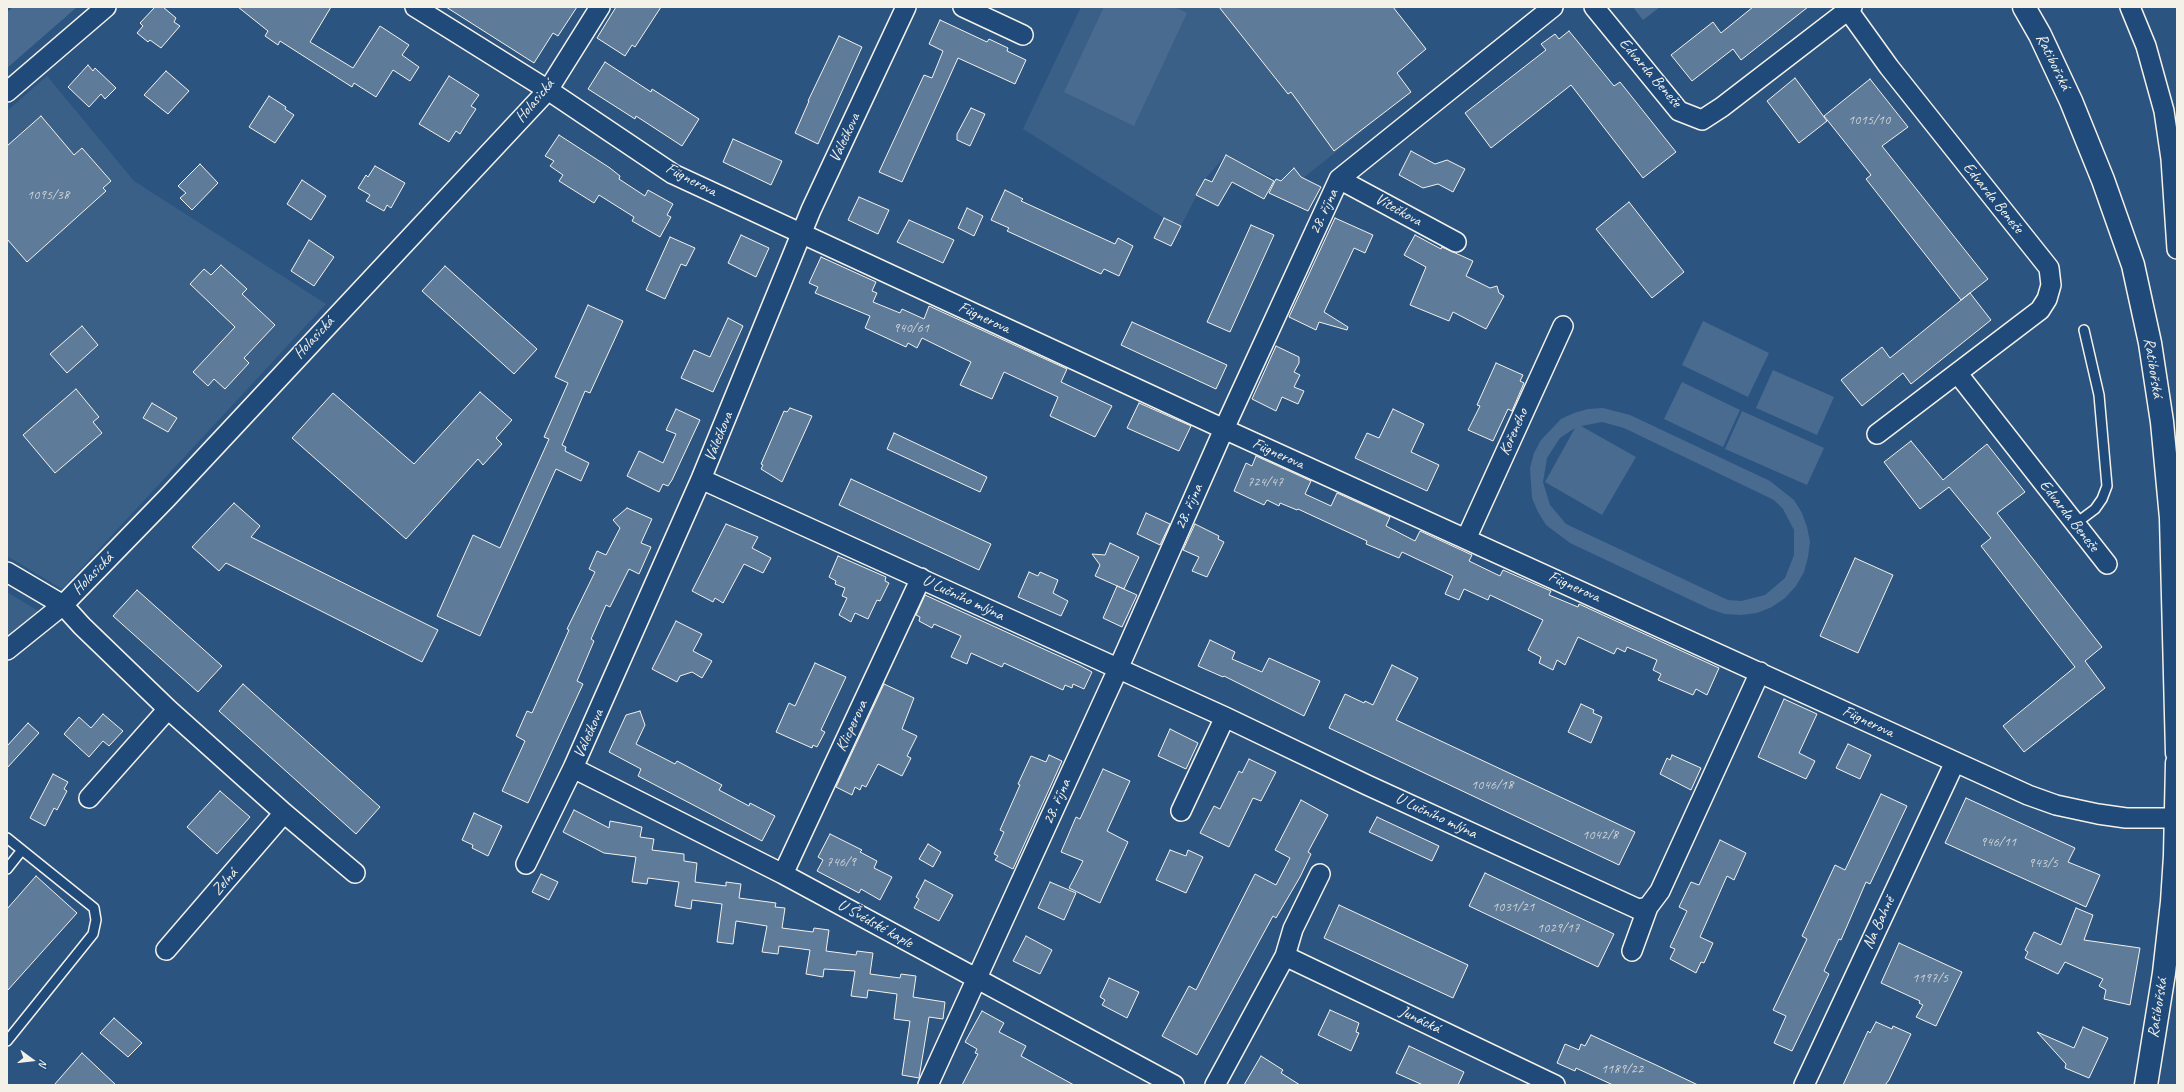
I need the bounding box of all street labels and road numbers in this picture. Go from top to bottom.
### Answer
street label: Ratibořská [2031,31,2075,93]
street label: Edvarda Beneše [1615,34,1685,112]
street label: Holasická [511,75,559,127]
street label: Válečkova [825,110,865,166]
street label: Fügnerova [662,159,720,201]
street label: Edvarda Beneše [1958,159,2028,237]
street label: 28. října [1305,186,1343,238]
street label: Vítečkova [1371,189,1425,231]
street label: Fügnerova [955,298,1013,338]
street label: Holasická [290,313,338,363]
street label: Ratibořská [2139,337,2167,399]
street label: Kořeného [1495,406,1533,458]
street label: Válečkova [700,409,738,465]
street label: Fügnerova [1249,434,1307,474]
street label: Edvarda Beneše [2035,476,2103,556]
street label: 28. října [1171,481,1207,533]
street label: Holasická [68,549,118,599]
street label: Fügnerova [1545,567,1603,607]
street label: U Lučního mlýna [919,571,1007,625]
street label: Klicperova [832,697,872,755]
street label: Fügnerova [1839,702,1897,742]
street label: Válečkova [570,706,608,762]
street label: 28. října [1039,776,1075,828]
street label: U Lučního mlýna [1392,789,1480,843]
street label: Zelná [208,864,242,900]
street label: Na Bahně [1859,894,1899,952]
street label: U Švédské kaple [834,895,916,953]
street label: Ratibořská [2144,977,2172,1039]
street label: Junácká [1396,1002,1444,1038]

